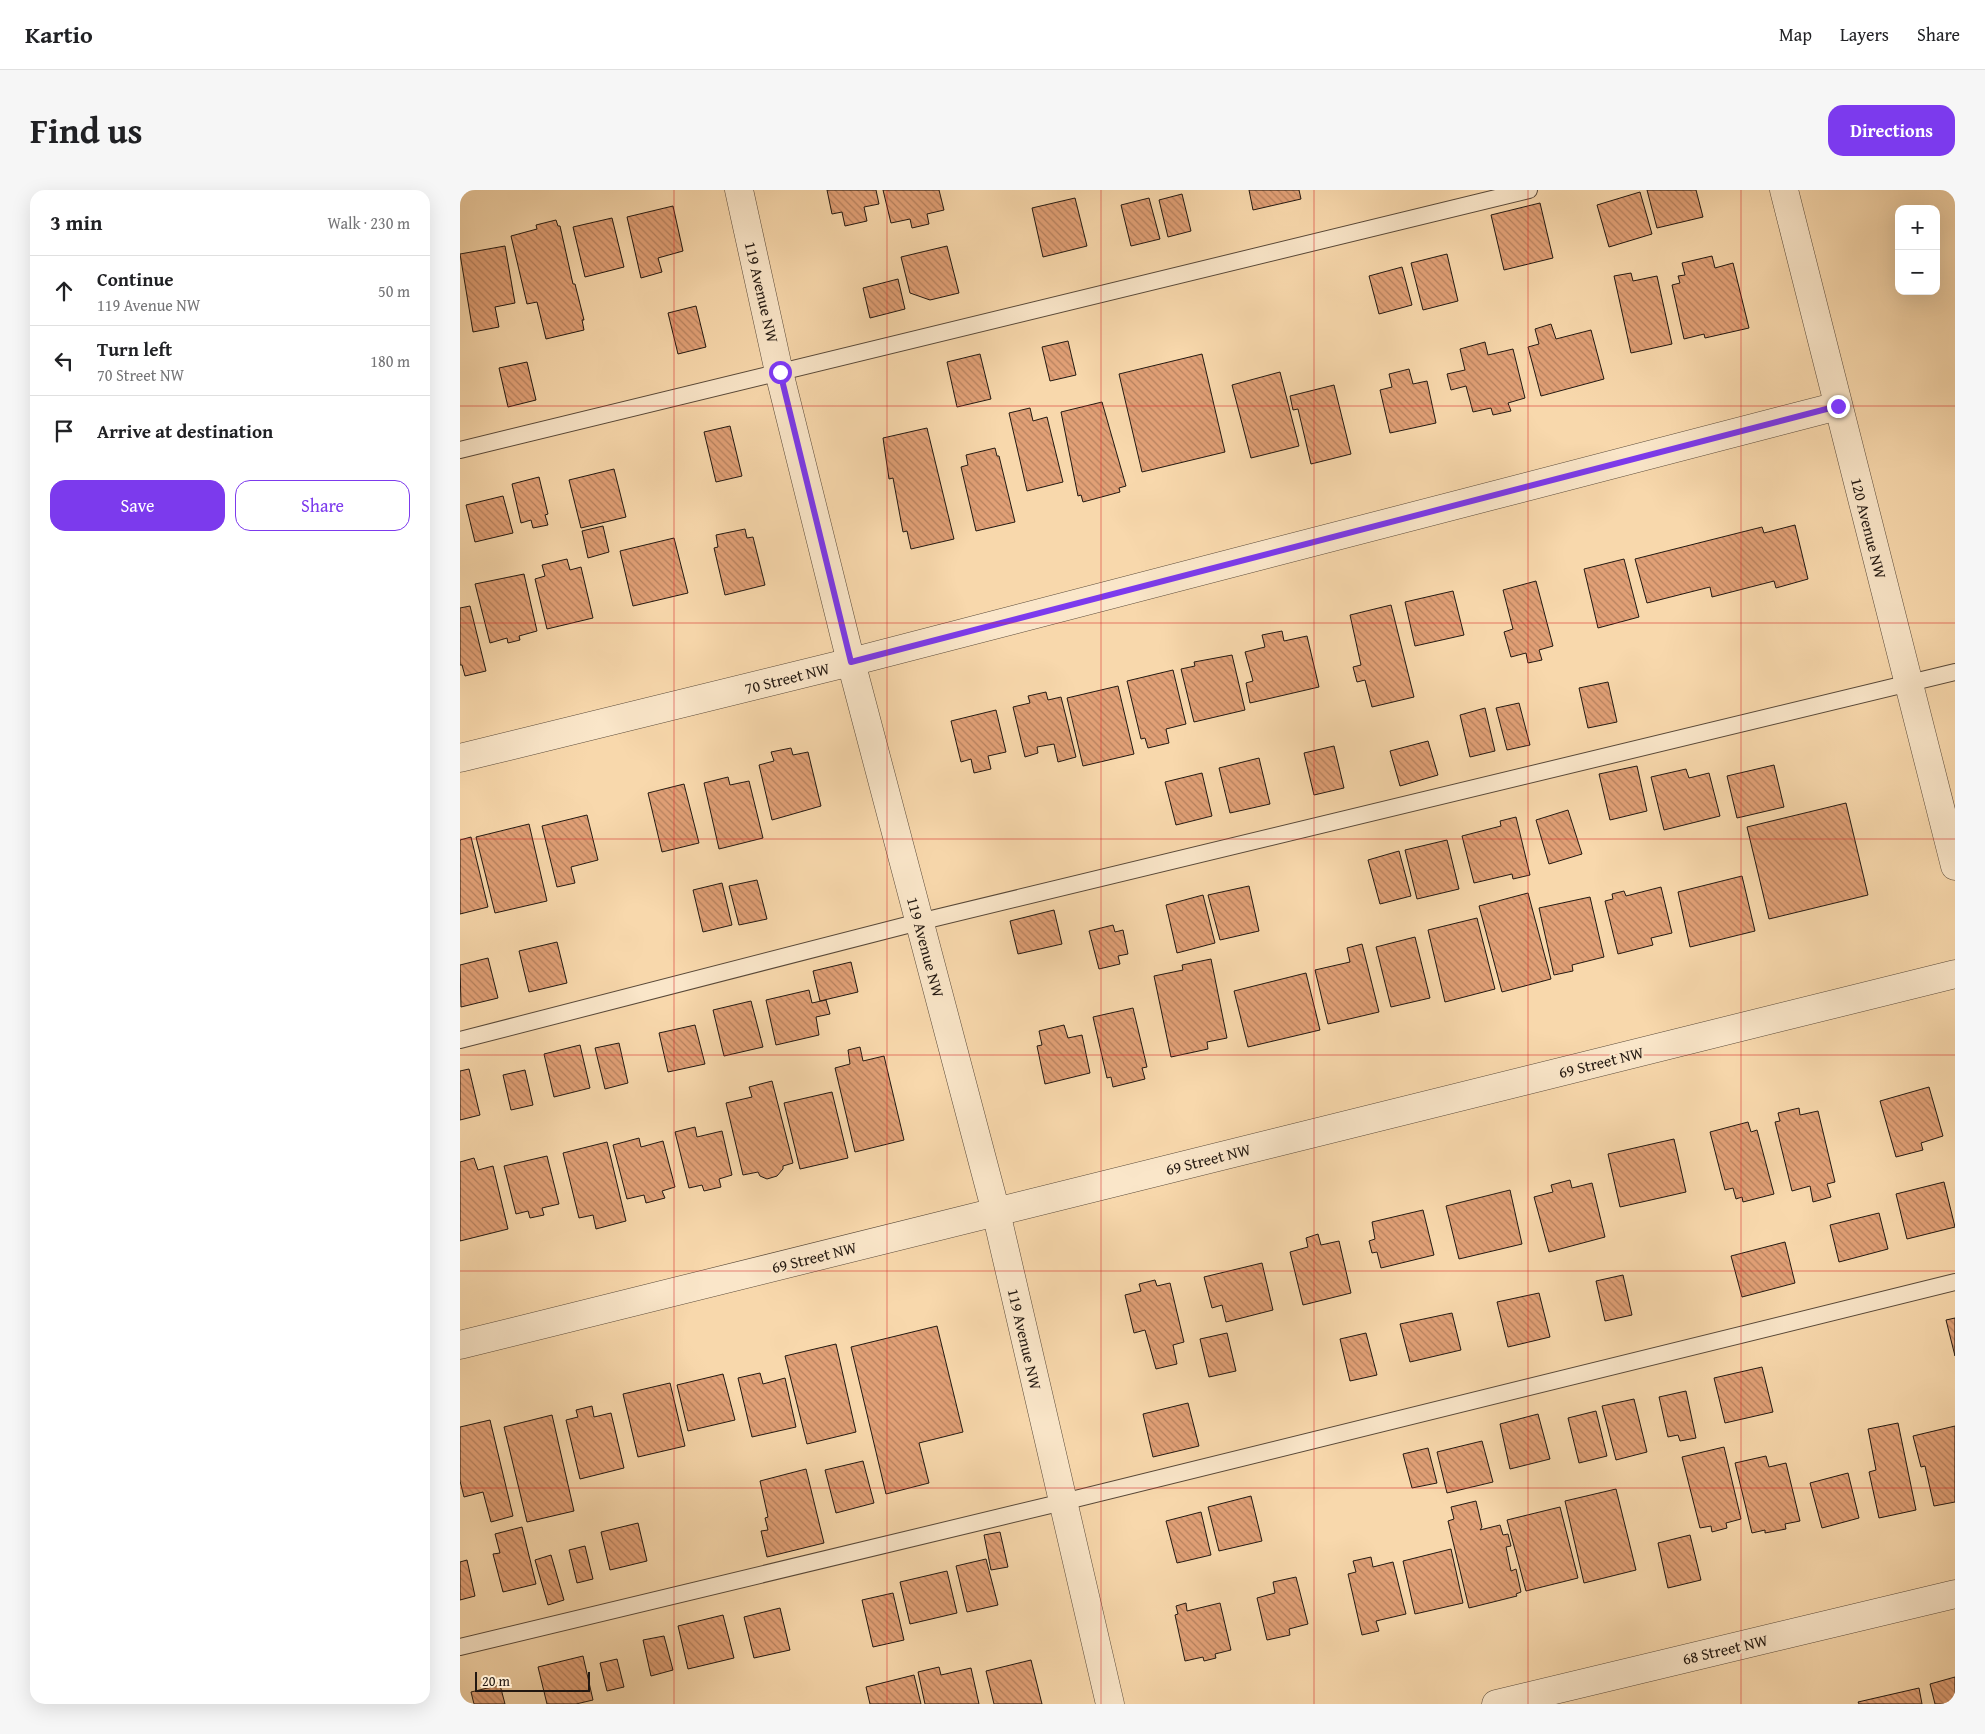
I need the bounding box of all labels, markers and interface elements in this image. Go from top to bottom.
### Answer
text: Kartio [25,17,93,52]
text: Map [1779,21,1812,48]
text: Layers [1840,21,1889,48]
text: Share [1917,21,1960,48]
text: Find us [30,105,143,156]
button: Directions [1828,105,1955,156]
map controls [1895,205,1940,295]
button: + [1895,205,1940,250]
text: 3 min [50,207,102,238]
text: Walk · 230 m [327,211,410,235]
street label: 119 Avenue NW [739,239,785,345]
button: − [1895,250,1940,295]
text: Continue [97,265,174,293]
icon: ahead [50,277,78,305]
text: 50 m [378,279,410,303]
text: 119 Avenue NW [97,293,200,317]
text: Turn left [97,335,172,363]
icon: left [50,347,78,375]
text: 180 m [370,349,410,373]
route start [769,361,792,384]
text: 70 Street NW [97,363,184,387]
route end [1827,395,1850,418]
icon: arrive [50,417,78,445]
text: Arrive at destination [97,417,273,445]
street label: 120 Avenue NW [1845,475,1893,581]
button: Save [50,480,225,531]
button: Share [235,480,410,531]
street label: 70 Street NW [742,656,832,700]
street label: 119 Avenue NW [901,894,951,1000]
street label: 69 Street NW [1556,1040,1646,1084]
street label: 69 Street NW [1163,1137,1253,1181]
street label: 69 Street NW [769,1235,859,1279]
street label: 119 Avenue NW [1002,1286,1048,1392]
street label: 68 Street NW [1680,1627,1770,1670]
scale bar [475,1669,590,1692]
text: 20 m [482,1671,510,1691]

